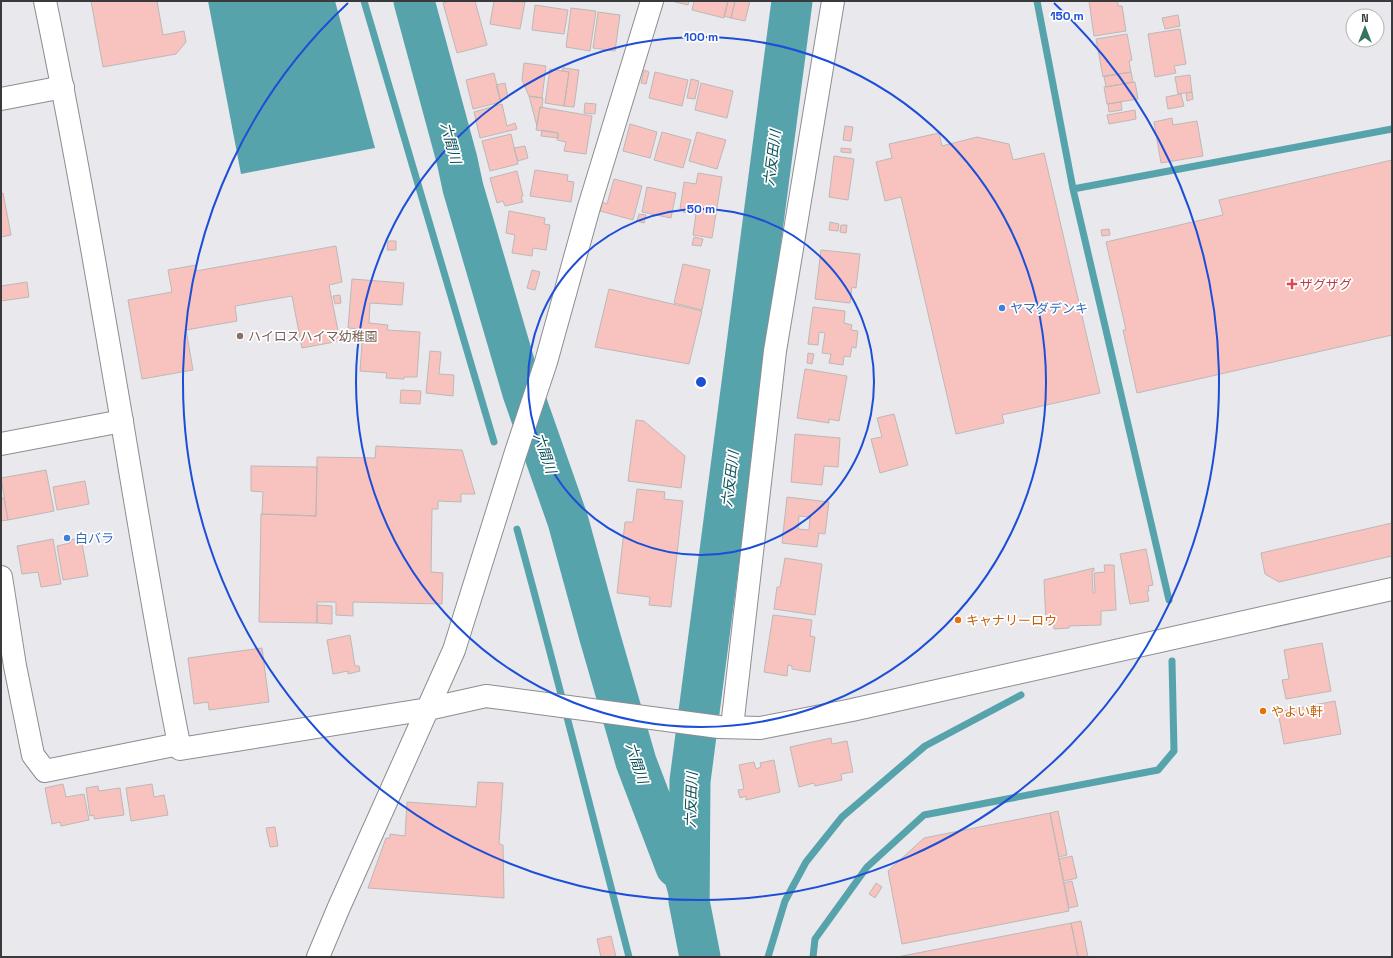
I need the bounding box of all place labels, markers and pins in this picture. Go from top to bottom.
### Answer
place label: ザグザグ [1300,276,1352,293]
marker: ザグザグ [1287,279,1297,289]
place label: ヤマダデンキ [1010,300,1088,317]
marker: ヤマダデンキ [997,303,1007,313]
place label: ハイロスハイマ幼稚園 [248,328,377,345]
marker: ハイロスハイマ幼稚園 [235,331,245,341]
centre of rings [694,375,708,389]
place label: 白バラ [75,530,114,547]
marker: 白バラ [62,533,72,543]
place label: キャナリーロウ [966,612,1057,629]
marker: キャナリーロウ [953,615,963,625]
place label: やよい軒 [1271,703,1323,720]
marker: やよい軒 [1258,706,1268,716]

